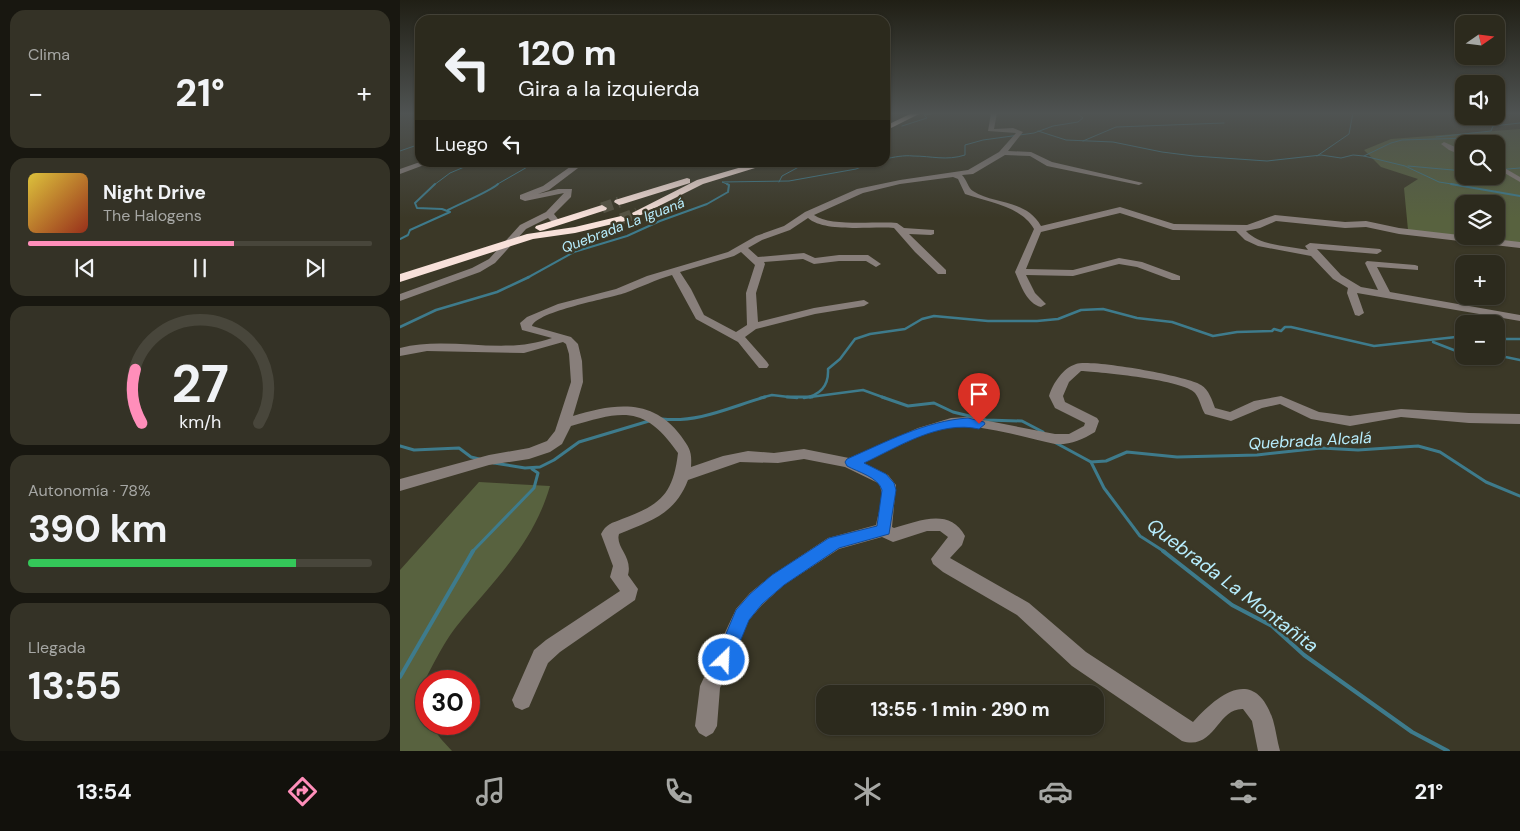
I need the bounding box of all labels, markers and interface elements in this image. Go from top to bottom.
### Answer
north arrow [1455,15,1505,65]
map controls [1455,15,1505,365]
text: 120 m [518,30,617,76]
icon: left [435,35,500,100]
text: Clima [28,44,70,65]
text: 21° [175,68,225,118]
text: Gira a la izquierda [518,74,699,103]
text: − [28,75,43,112]
text: + [357,75,372,112]
button: sound [1455,75,1505,125]
icon: left [498,130,526,158]
text: Luego [435,132,488,157]
button: search [1455,135,1505,185]
text: Night Drive [103,180,206,205]
water label: Quebrada La Iguaná [559,193,687,257]
button: layers [1455,195,1505,245]
text: The Halogens [103,205,202,226]
icon: previous [71,254,99,282]
icon: pause [186,254,214,282]
icon: next [301,254,329,282]
button: + [1455,255,1505,305]
button: − [1455,315,1505,365]
text: 27 [171,350,229,418]
pin [958,373,1000,424]
icon: arrive [965,380,993,408]
text: km/h [179,410,221,434]
water label: Quebrada Alcalá [1248,427,1372,454]
text: Autonomía · 78% [28,480,151,501]
text: 390 km [28,504,168,554]
water label: Quebrada La Montañita [1142,513,1324,658]
position arrow [697,633,749,685]
text: Llegada [28,637,85,658]
text: 13:55 [28,661,122,711]
speed limit sign: 30 [415,670,480,735]
text: 13:55 · 1 min · 290 m [870,697,1050,722]
icon: directions [285,774,320,809]
icon: music [473,774,508,809]
icon: phone [661,774,696,809]
icon: climate [850,774,885,809]
icon: car [1038,774,1073,809]
icon: filters [1226,774,1261,809]
text: 13:54 [77,777,132,806]
text: 21° [1415,777,1443,806]

